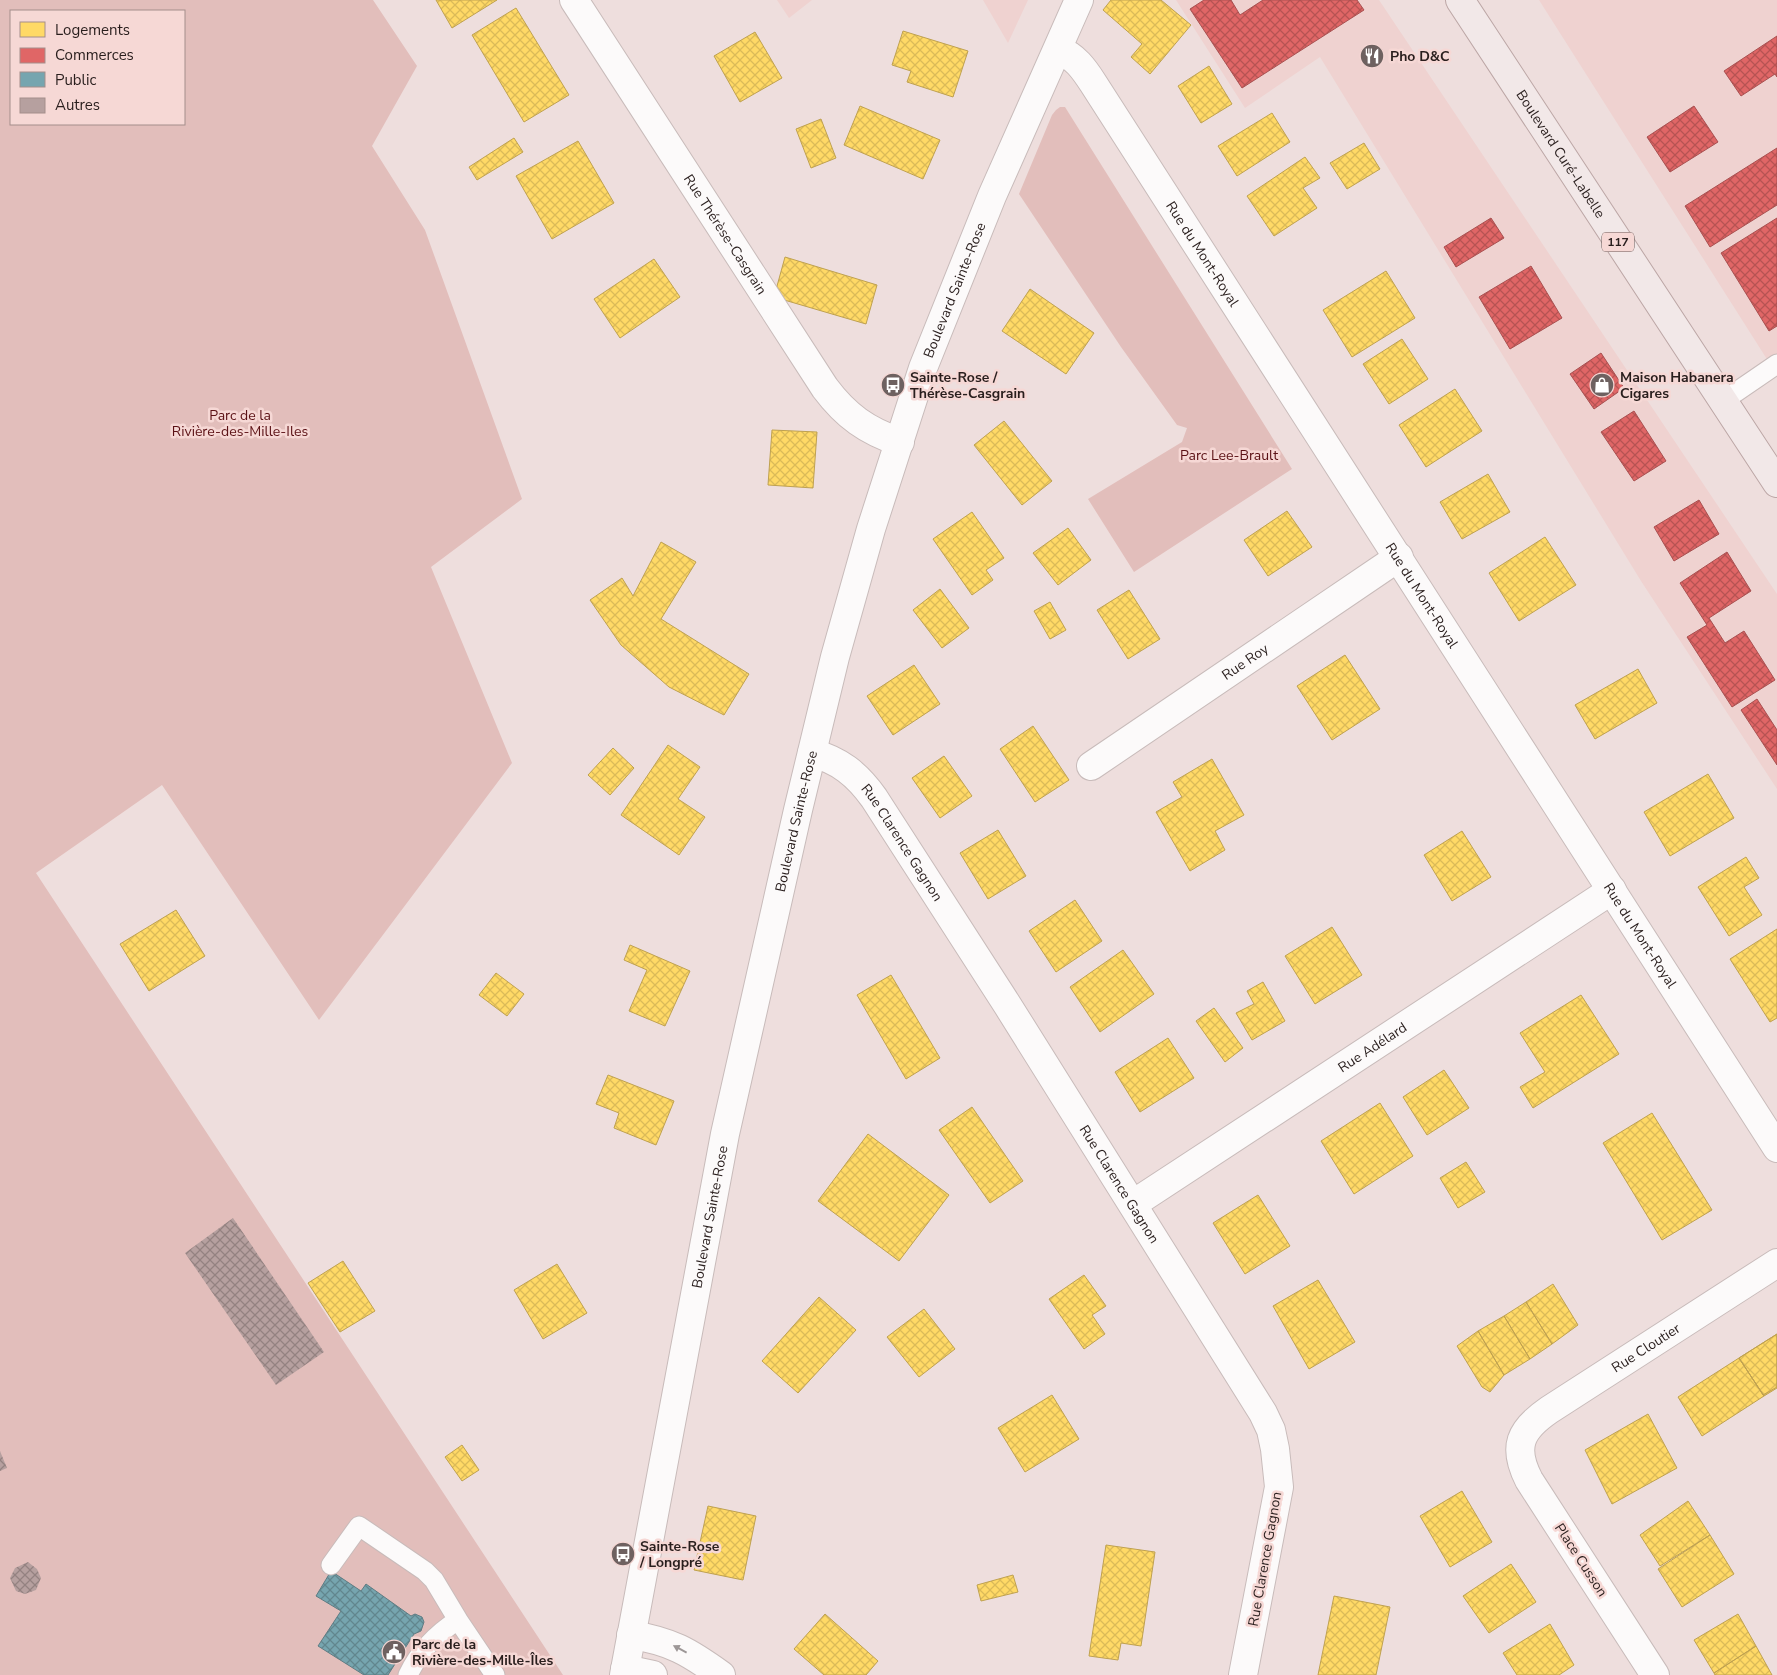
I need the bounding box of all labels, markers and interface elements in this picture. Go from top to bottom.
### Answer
legend [10,10,185,125]
text: Logements [55,20,130,40]
restaurant icon: Pho D&C [1359,43,1385,69]
text: Commerces [55,45,134,65]
place label: Pho D&C [1390,47,1450,66]
text: Public [55,70,96,90]
street label: Boulevard Curé-Labelle [1512,86,1610,222]
text: Autres [55,95,100,115]
street label: Rue Thérèse-Casgrain [680,170,772,298]
street label: Rue du Mont-Royal [1162,197,1244,311]
street label: Boulevard Sainte-Rose [919,219,990,361]
road number: 117 [1602,232,1634,252]
place label: Sainte-Rose / Thérèse-Casgrain [910,368,1025,403]
place label: Maison Habanera Cigares [1620,368,1734,403]
bus stop icon: Sainte-Rose / Thérèse-Casgrain [880,372,906,398]
shop icon: Maison Habanera Cigares [1589,372,1615,398]
park label: Parc de la Rivière-des-Mille-Iles [172,406,308,441]
park label: Parc Lee-Brault [1180,446,1278,465]
street label: Rue du Mont-Royal [1381,539,1463,653]
street label: Rue Roy [1218,639,1273,684]
street label: Boulevard Sainte-Rose [770,749,822,894]
street label: Rue Clarence Gagnon [857,780,947,905]
street label: Rue du Mont-Royal [1599,879,1682,992]
street label: Rue Adélard [1334,1018,1410,1077]
street label: Rue Clarence Gagnon [1075,1121,1164,1247]
street label: Boulevard Sainte-Rose [687,1144,732,1290]
street label: Rue Cloutier [1608,1319,1684,1377]
street label: Rue Clarence Gagnon [1244,1490,1286,1628]
street label: Place Cusson [1550,1520,1612,1600]
place label: Sainte-Rose / Longpré [639,1537,720,1572]
bus stop icon: Sainte-Rose / Longpré [610,1541,636,1567]
place label: Parc de la Rivière-des-Mille-Îles [412,1635,553,1670]
public building icon: Parc de la Rivière-des-Mille-Îles [381,1639,407,1665]
one-way arrow [672,1645,687,1653]

